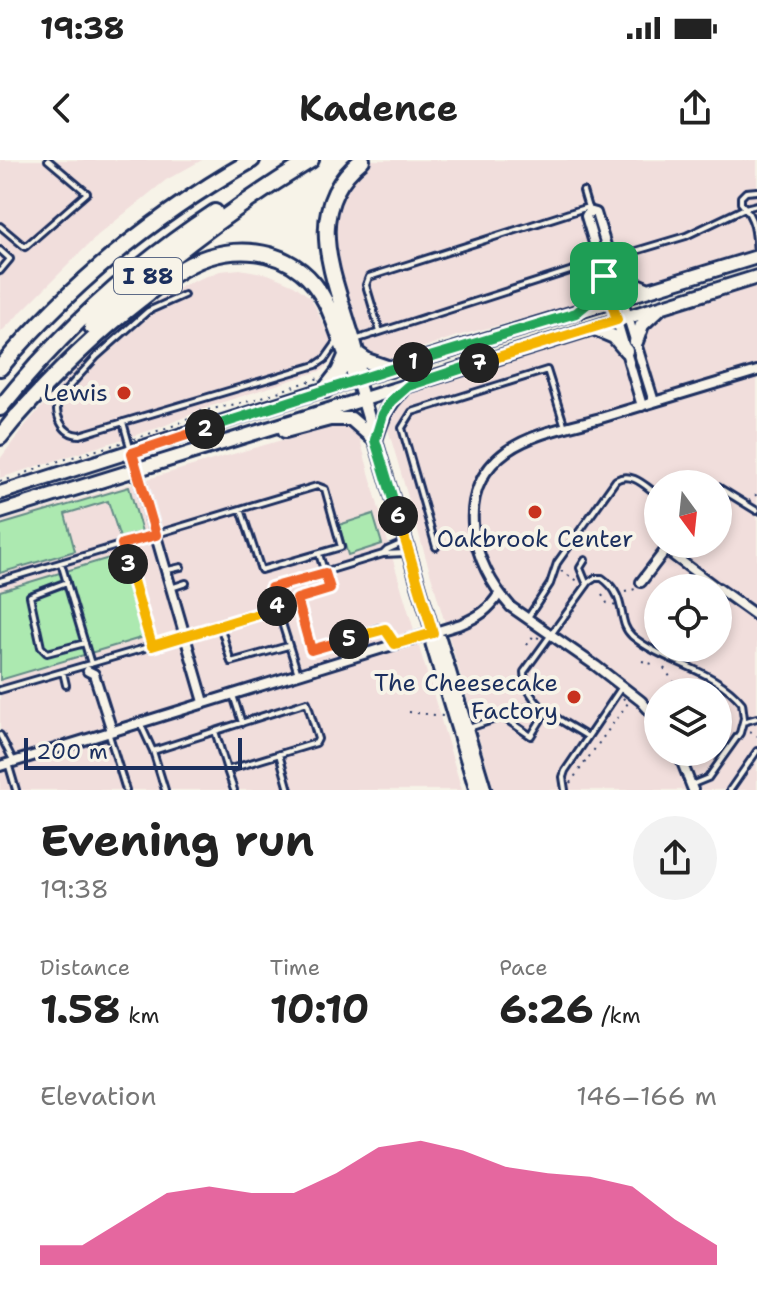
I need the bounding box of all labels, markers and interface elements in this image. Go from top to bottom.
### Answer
text: 19:38 [40,8,125,49]
text: Kadence [299,84,458,133]
icon: back [40,86,84,130]
icon: share [673,86,717,130]
pin [570,242,638,310]
icon: arrive [582,254,626,298]
road number: I 88 [114,258,182,294]
pin: 1 [393,342,433,382]
pin: 7 [459,343,499,383]
text: 1 [408,347,418,376]
text: 7 [471,348,487,377]
place label: Lewis [43,377,108,409]
marker: Lewis [115,384,133,402]
pin: 2 [185,409,225,449]
text: 2 [197,414,213,443]
north arrow [644,470,732,558]
map controls [644,470,732,766]
pin: 6 [378,496,418,536]
text: 6 [390,501,406,530]
marker: Oakbrook Center [526,503,544,521]
place label: Oakbrook Center [437,523,633,555]
pin: 3 [108,544,148,584]
text: 3 [120,549,136,578]
button: locate [644,574,732,662]
pin: 4 [257,586,297,626]
text: 4 [269,591,285,620]
pin: 5 [329,619,369,659]
text: 5 [342,624,356,653]
place label: The Cheesecake Factory [374,667,558,727]
button: layers [644,678,732,766]
marker: The Cheesecake Factory [565,688,583,706]
scale bar [24,734,242,770]
text: 200 m [36,737,108,766]
text: Evening run [40,811,314,870]
button: share [633,816,717,900]
text: 19:38 [40,871,109,906]
text: Distance [40,953,130,982]
text: Time [270,953,320,982]
text: Pace [499,953,548,982]
text: 1.58 [40,982,121,1036]
text: 10:10 [270,982,370,1036]
text: 6:26 [499,982,594,1036]
text: km [121,1001,159,1030]
text: /km [594,1001,641,1030]
text: Elevation [40,1078,156,1113]
text: 146–166 m [576,1078,717,1113]

